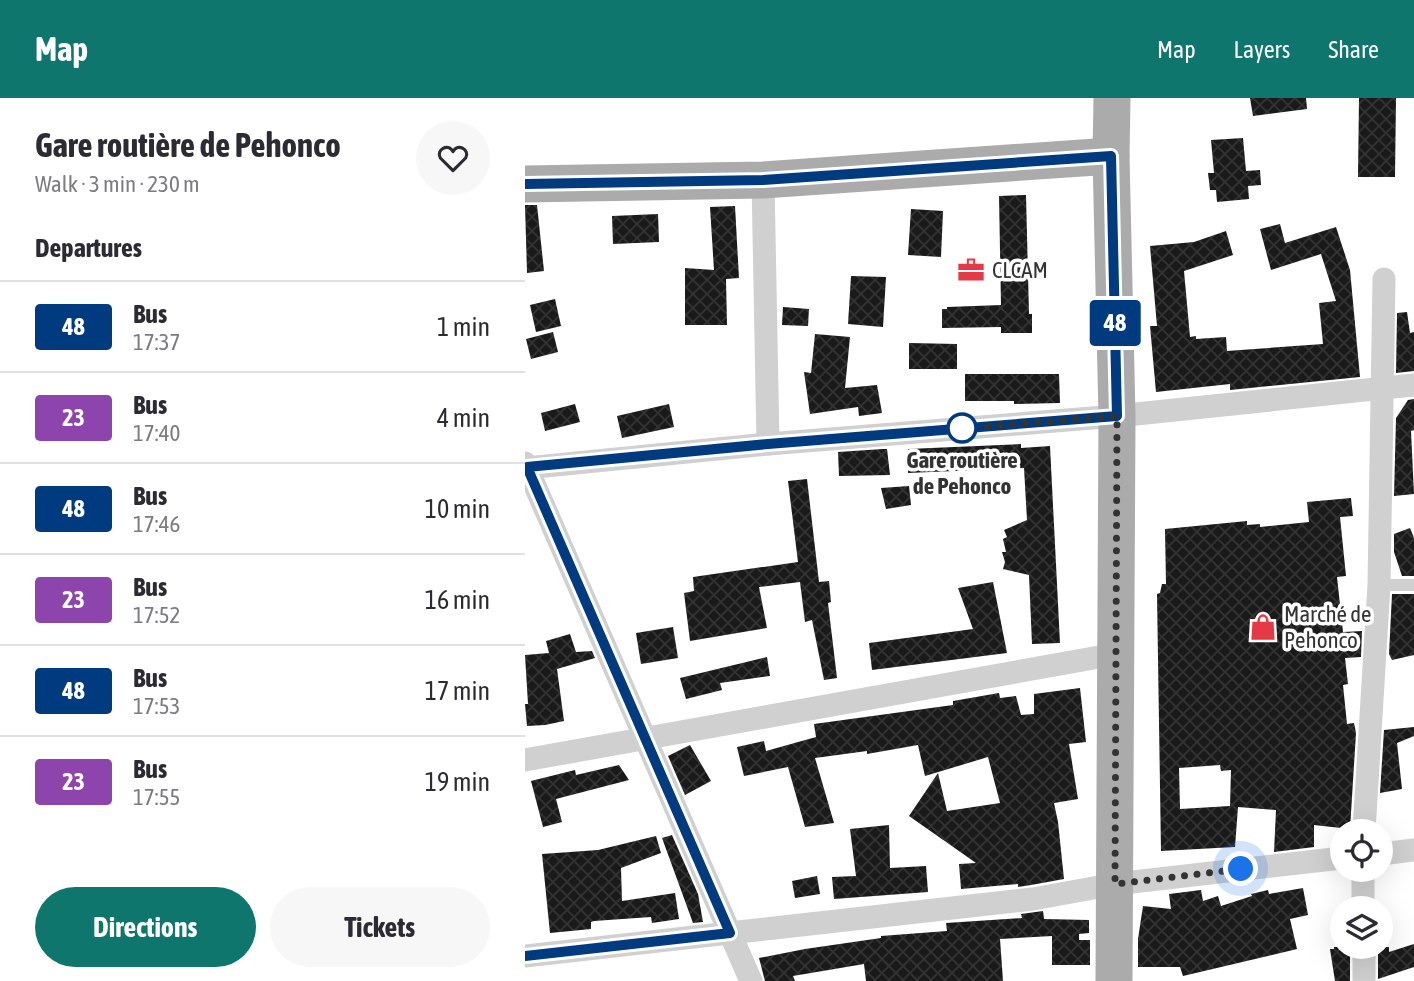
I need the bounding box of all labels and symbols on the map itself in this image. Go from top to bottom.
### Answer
office icon: CLCAM [956,255,986,285]
place label: CLCAM [992,257,1048,283]
line badge: 48 [1083,300,1147,346]
marker: Gare routière de Pehonco [947,413,977,443]
place label: Gare routière de Pehonco [906,447,1018,499]
place label: Marché de Pehonco [1284,601,1372,653]
shop icon: Marché de Pehonco [1248,612,1278,642]
your location [1223,851,1258,886]

